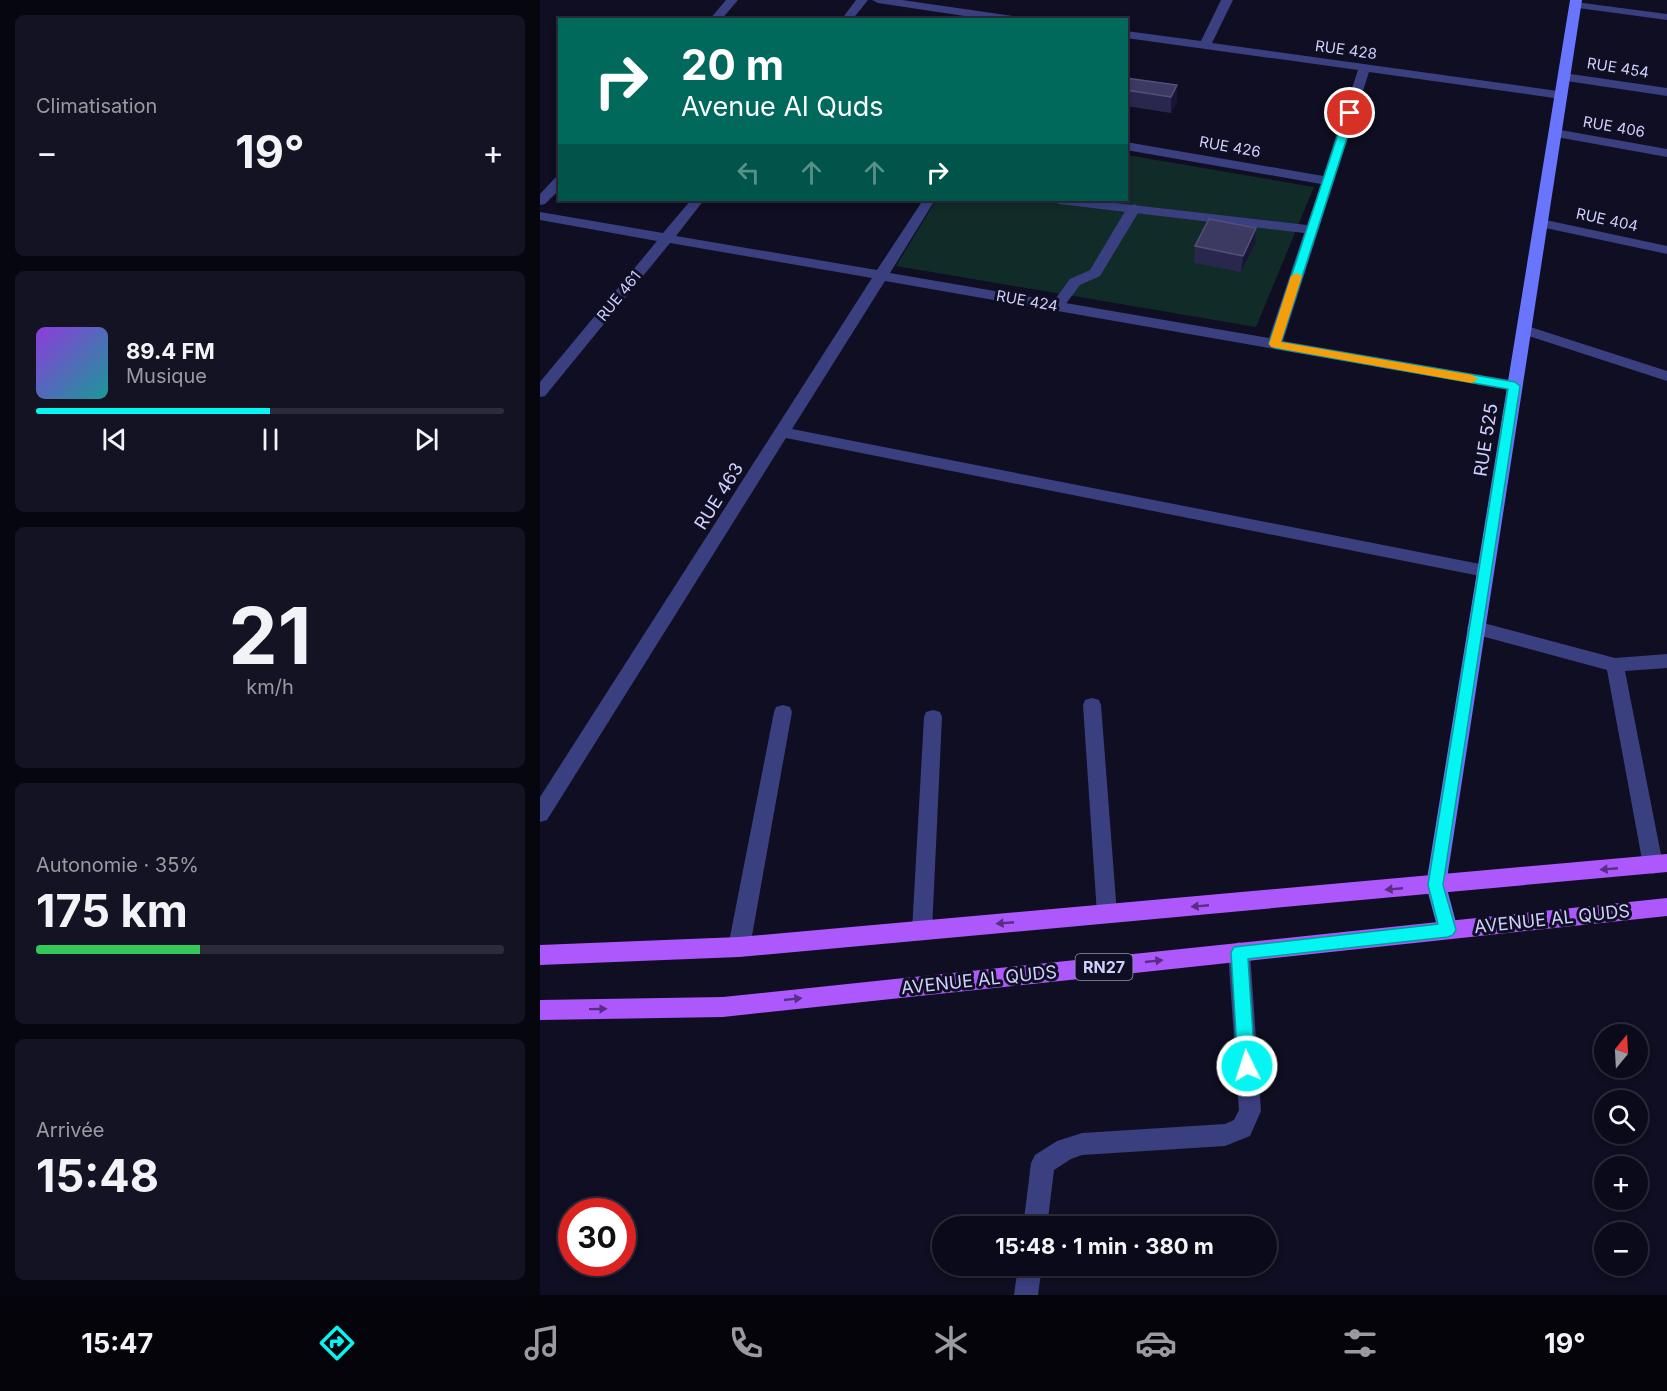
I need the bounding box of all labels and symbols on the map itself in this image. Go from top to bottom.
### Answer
street label: RUE 428 [1314,36,1378,63]
street label: RUE 454 [1586,53,1650,82]
pin [1324,87,1375,138]
street label: RUE 406 [1582,112,1647,141]
street label: RUE 426 [1198,132,1262,161]
street label: RUE 404 [1574,204,1640,235]
street label: RUE 461 [593,267,645,325]
street label: RUE 424 [995,286,1059,315]
street label: RUE 525 [1469,402,1502,478]
street label: RUE 463 [690,458,747,533]
one-way arrow [1599,864,1618,874]
one-way arrow [1384,884,1403,894]
street label: AVENUE AL QUDS [1473,900,1631,937]
one-way arrow [1190,901,1209,911]
one-way arrow [996,918,1015,928]
road number: RN27 [1076,954,1132,980]
one-way arrow [1145,956,1164,966]
street label: AVENUE AL QUDS [900,961,1058,998]
one-way arrow [784,994,803,1004]
one-way arrow [589,1004,608,1014]
north arrow [1594,1024,1648,1078]
position arrow [1215,1034,1279,1098]
speed limit sign: 30 [558,1198,636,1276]

